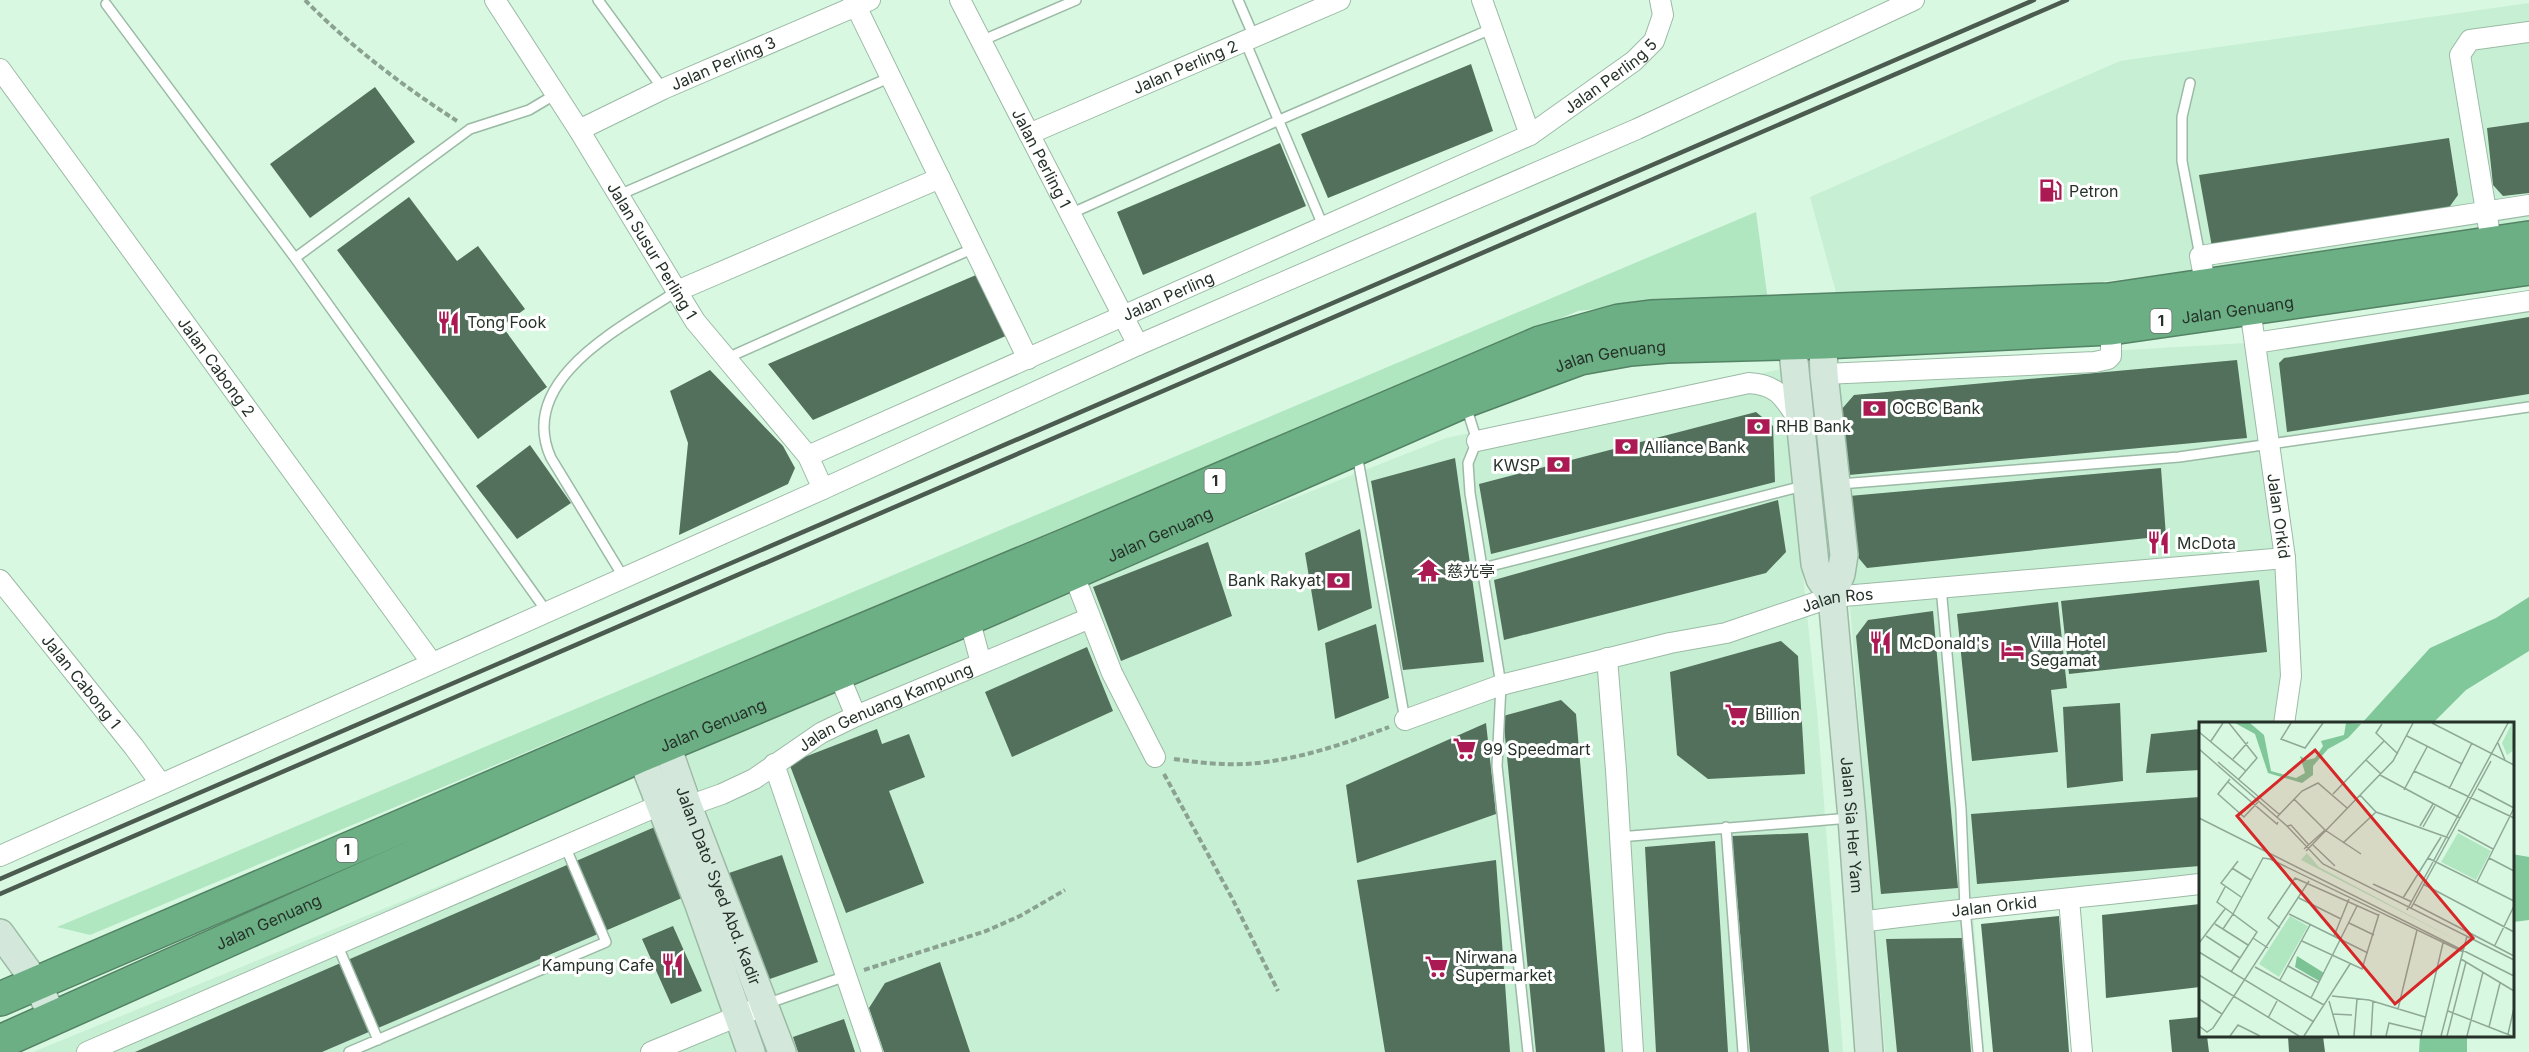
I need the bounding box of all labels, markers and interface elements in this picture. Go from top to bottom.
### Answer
street label: Jalan Perling 3 [668,32,779,94]
street label: Jalan Perling 5 [1560,34,1661,118]
street label: Jalan Perling 2 [1130,35,1240,98]
street label: Jalan Perling 1 [1008,105,1075,211]
street label: Jalan Susur Perling 1 [603,178,702,323]
fuel station icon: Petron [2038,178,2064,204]
place label: Petron [2069,181,2119,201]
street label: Jalan Perling [1119,267,1217,325]
street label: Jalan Genuang [2180,292,2295,328]
restaurant icon: Tong Fook [436,309,462,335]
road number: 1 [2150,309,2172,333]
place label: Tong Fook [467,312,546,332]
street label: Jalan Cabong 2 [174,313,259,420]
street label: Jalan Genuang [1552,336,1667,377]
bank icon: OCBC Bank [1861,395,1887,421]
place label: OCBC Bank [1892,398,1980,418]
bank icon: RHB Bank [1745,413,1771,439]
place label: RHB Bank [1776,416,1851,436]
bank icon: Alliance Bank [1613,434,1639,460]
place label: Alliance Bank [1644,437,1746,457]
bank icon: KWSP [1545,452,1571,478]
place label: KWSP [1493,455,1540,475]
road number: 1 [1204,469,1226,493]
street label: Jalan Orkid [2263,472,2295,560]
street label: Jalan Genuang [1104,502,1216,566]
restaurant icon: McDota [2146,530,2172,556]
place label: McDota [2177,533,2236,553]
temple icon: 慈光亭 [1416,558,1442,584]
place label: 慈光亭 [1447,561,1495,581]
bank icon: Bank Rakyat [1326,567,1352,593]
place label: Bank Rakyat [1228,570,1321,590]
street label: Jalan Ros [1799,583,1874,617]
street label: Jalan Cabong 1 [37,630,125,733]
restaurant icon: McDonald's [1868,630,1894,656]
place label: Villa Hotel Segamat [2030,632,2106,670]
place label: McDonald's [1899,633,1989,653]
hotel icon: Villa Hotel Segamat [1999,638,2025,664]
street label: Jalan Genuang Kampung [794,658,976,756]
street label: Jalan Genuang [657,694,769,756]
supermarket icon: Billion [1724,701,1750,727]
place label: Billion [1755,704,1800,724]
inset map [2199,722,2514,1037]
supermarket icon: 99 Speedmart [1452,736,1478,762]
place label: 99 Speedmart [1483,739,1590,759]
street label: Jalan Sia Her Yam [1836,756,1867,894]
street label: Jalan Dato' Syed Abd. Kadir [672,784,765,988]
road number: 1 [336,838,358,862]
street label: Jalan Genuang [213,890,324,954]
street label: Jalan Orkid [1950,892,2038,921]
place label: Nirwana Supermarket [1455,947,1552,985]
restaurant icon: Kampung Cafe [659,952,685,978]
supermarket icon: Nirwana Supermarket [1424,953,1450,979]
place label: Kampung Cafe [542,955,654,975]

